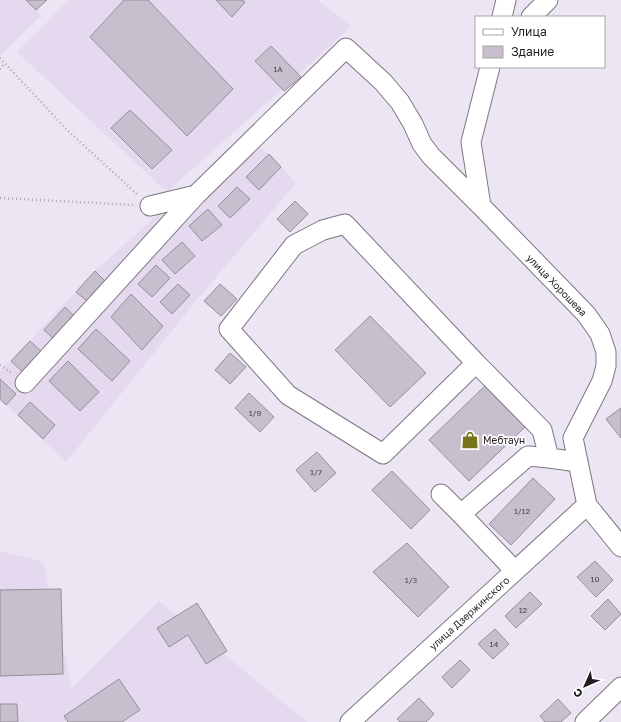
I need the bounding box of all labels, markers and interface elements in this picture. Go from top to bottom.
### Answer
legend [475,16,605,68]
text: Улица [511,24,547,39]
text: Здание [511,44,554,59]
house number: 1А [273,64,283,74]
street label: улица Хорошева [524,251,590,319]
house number: 1/9 [249,408,261,418]
shop icon: Мебтаун [460,430,480,450]
place label: Мебтаун [483,434,525,446]
house number: 1/7 [310,467,322,477]
house number: 1/12 [514,506,530,516]
street label: улица Дзержинского [426,574,512,652]
house number: 10 [591,574,599,584]
house number: 1/3 [405,575,418,585]
house number: 12 [519,605,528,615]
house number: 14 [490,639,498,649]
north arrow [565,666,605,706]
text: С [570,686,585,701]

